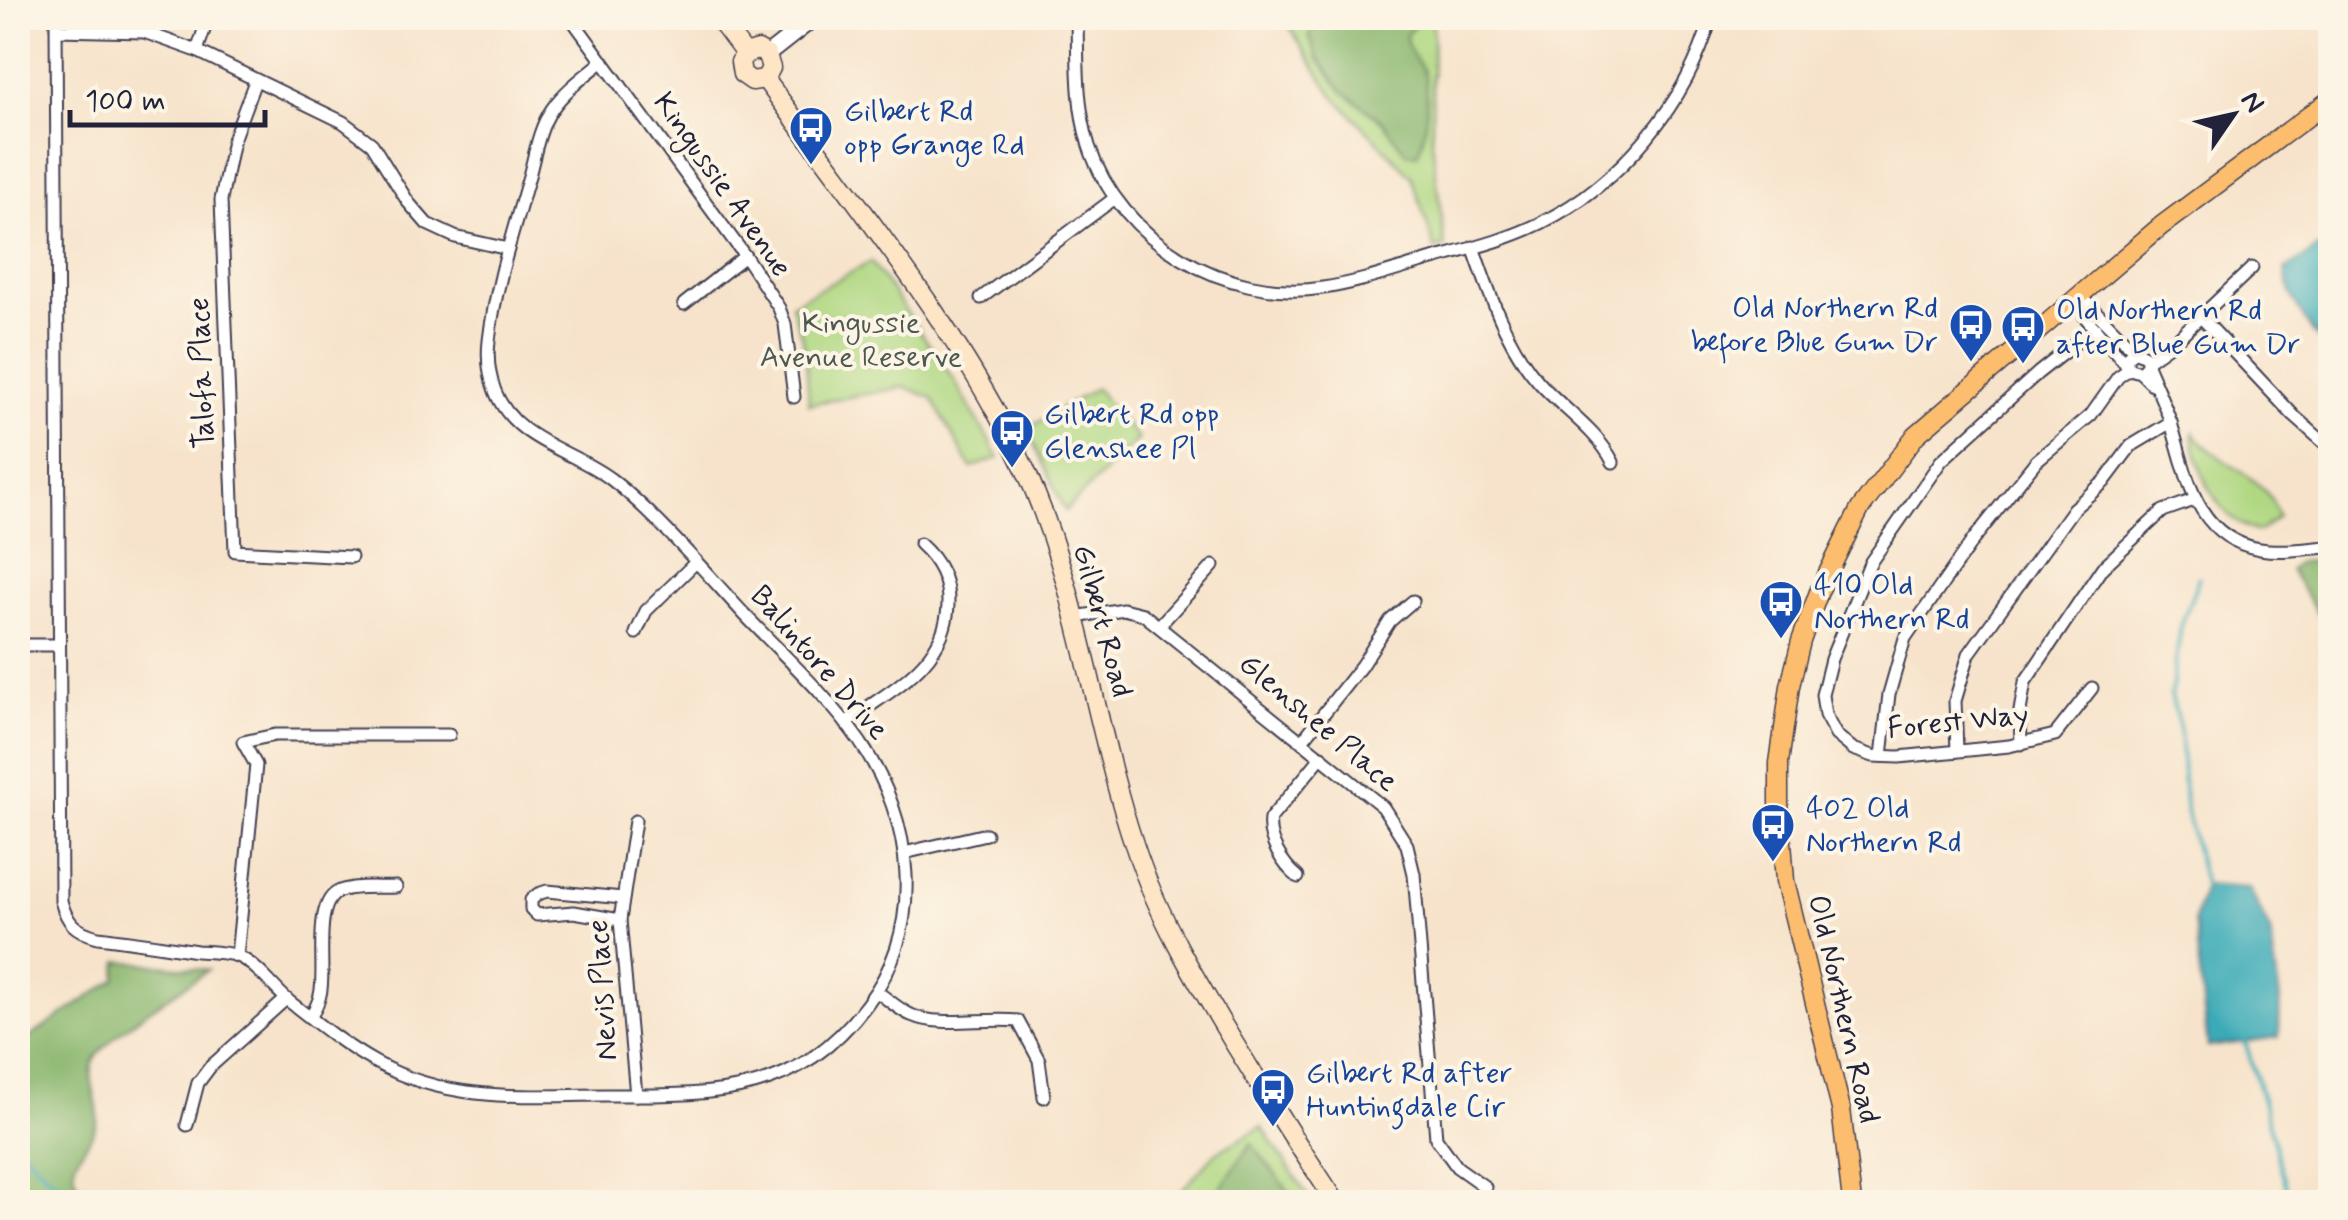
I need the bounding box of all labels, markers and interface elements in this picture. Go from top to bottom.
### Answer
scale bar [70,65,265,127]
north arrow [2183,65,2283,165]
text: 100 m [85,82,166,121]
text: N [2231,84,2272,120]
street label: Kingussie Avenue [642,85,800,286]
place label: Gilbert Rd opp Grange Rd [844,92,1025,167]
bus stop icon: Gilbert Rd opp Grange Rd [788,105,834,166]
place label: Old Northern Rd before Blue Gum Dr [1690,289,1938,364]
place label: Old Northern Rd after Blue Gum Dr [2056,291,2300,364]
street label: Talofa Place [180,296,224,450]
bus stop icon: Old Northern Rd before Blue Gum Dr [1948,302,1994,363]
park label: Kingussie Avenue Reserve [760,304,962,377]
bus stop icon: Old Northern Rd after Blue Gum Dr [2000,304,2046,365]
place label: Gilbert Rd opp Glenshee Pl [1044,395,1219,468]
bus stop icon: Gilbert Rd opp Glenshee Pl [989,408,1035,469]
street label: Gilbert Road [1063,540,1141,702]
place label: 410 Old Northern Rd [1814,566,1970,639]
street label: Balintore Drive [741,577,897,749]
bus stop icon: 410 Old Northern Rd [1758,579,1804,640]
street label: Glenshee Place [1230,645,1406,801]
street label: Forest Way [1886,695,2030,749]
place label: 402 Old Northern Rd [1806,789,1962,862]
bus stop icon: 402 Old Northern Rd [1750,802,1796,863]
street label: Old Northern Road [1798,891,1888,1127]
street label: Nevis Place [579,918,627,1062]
place label: Gilbert Rd after Huntingdale Cir [1306,1054,1512,1130]
bus stop icon: Gilbert Rd after Huntingdale Cir [1250,1067,1296,1128]

